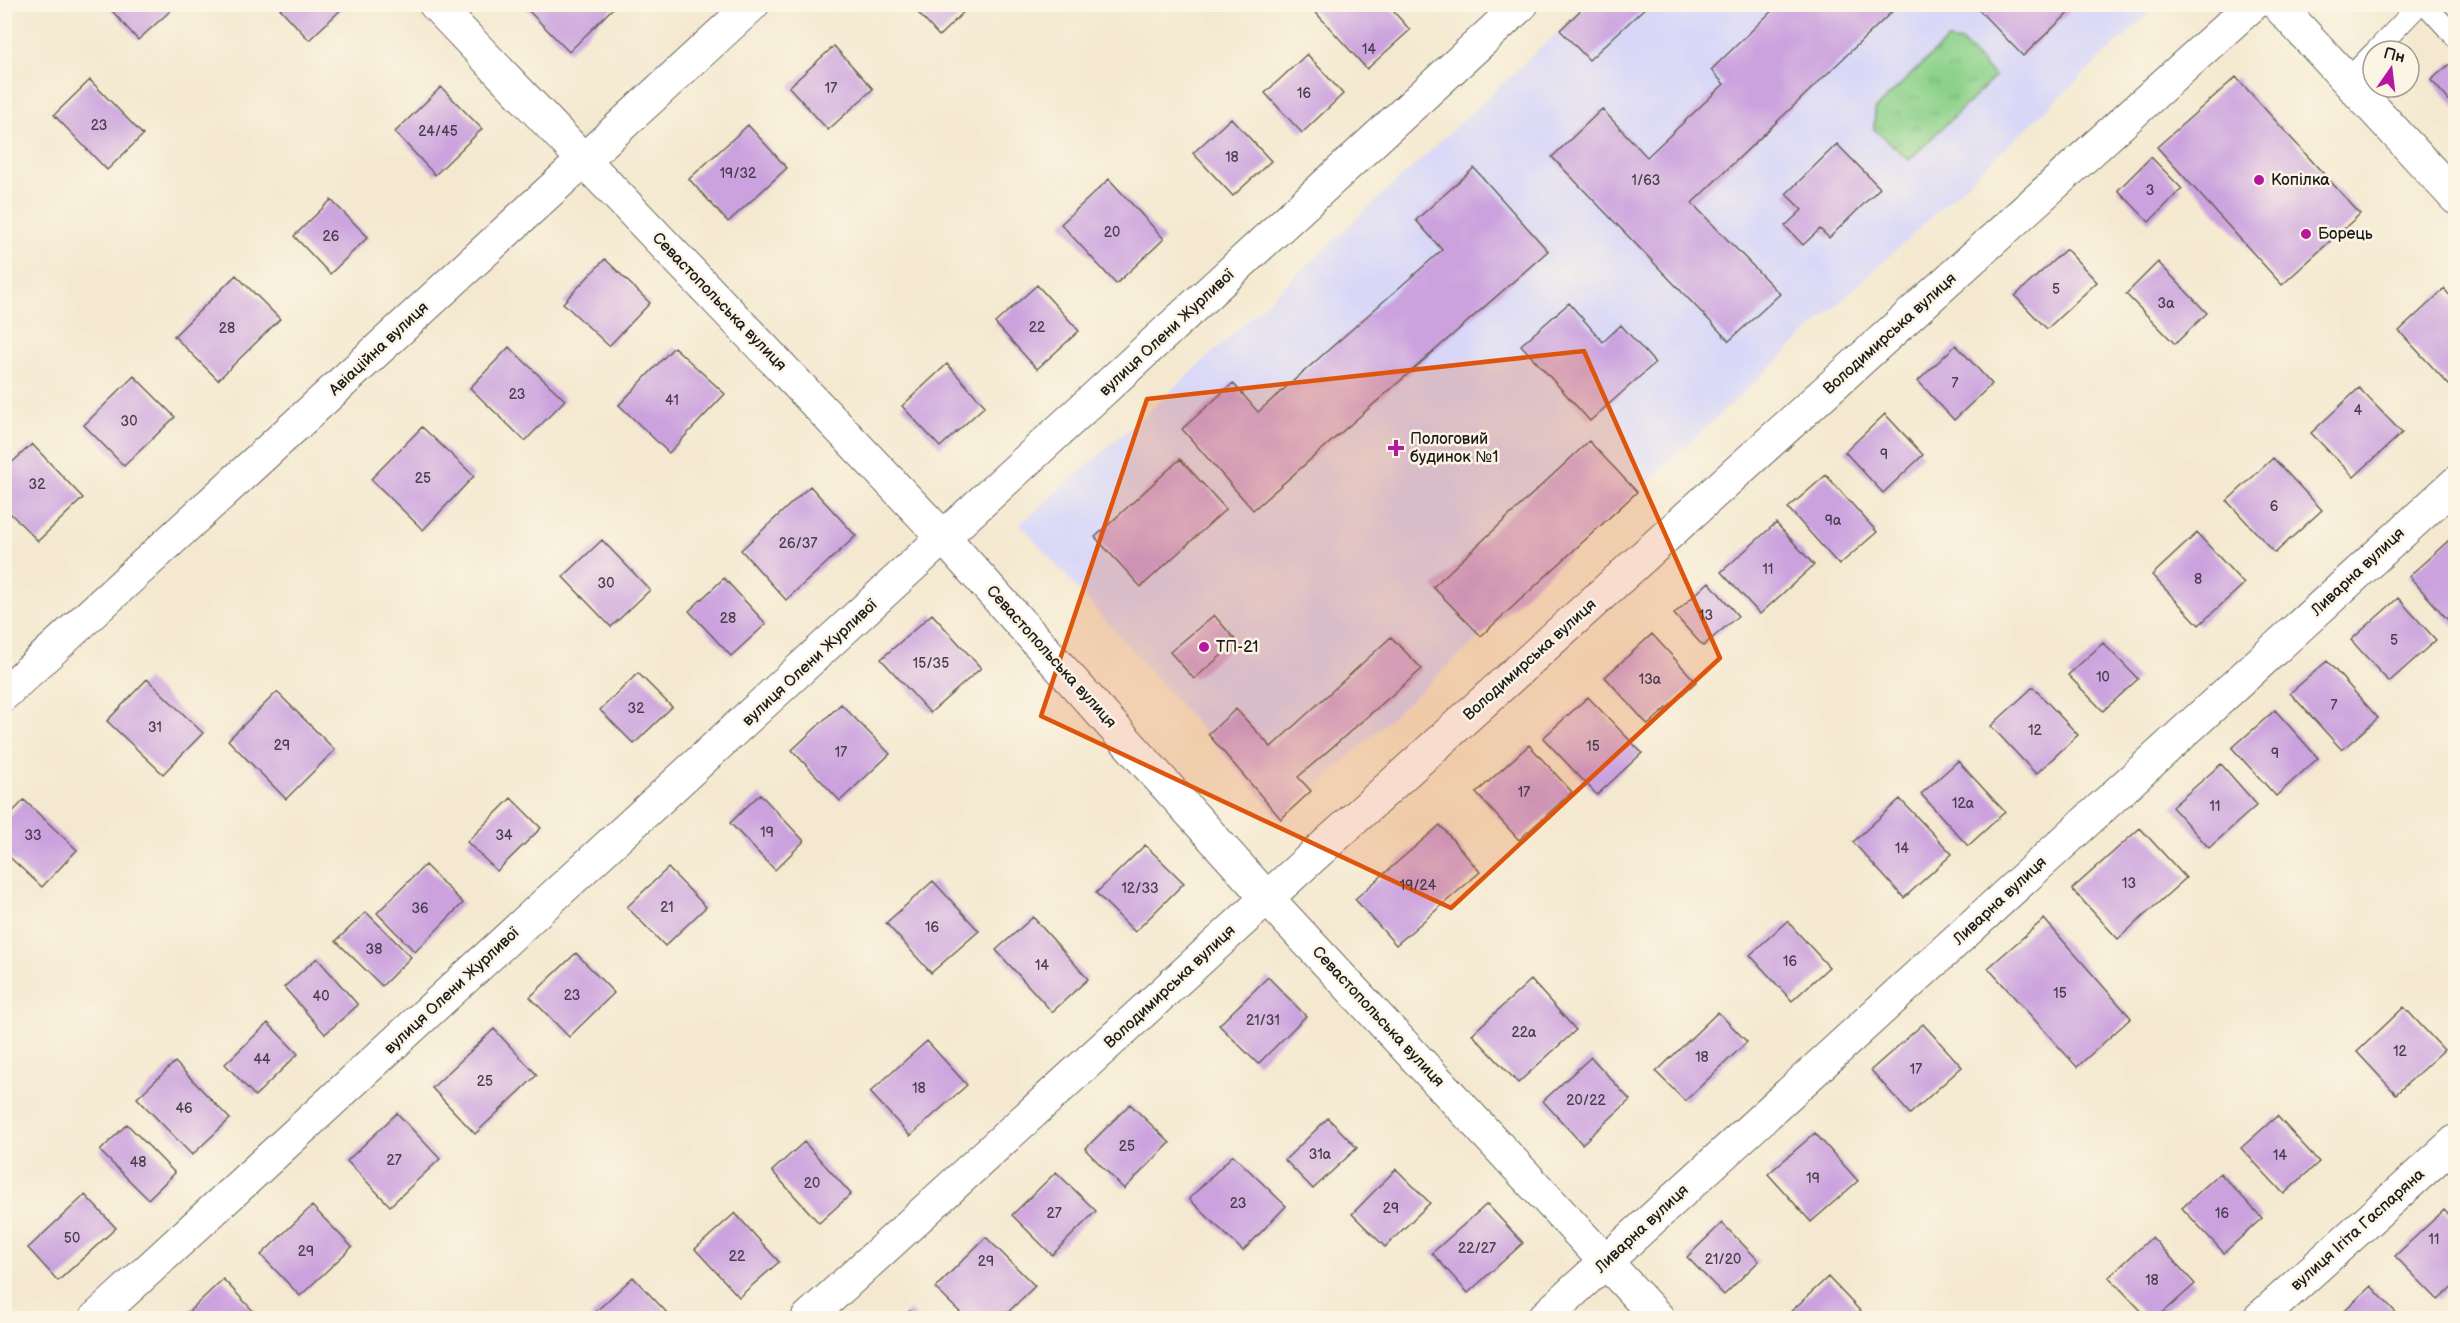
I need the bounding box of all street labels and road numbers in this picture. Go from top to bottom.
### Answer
street label: Севастопольська вулиця [648,229,790,375]
street label: вулиця Олени Журливої [1096,265,1239,400]
street label: Володимирська вулиця [1820,269,1960,399]
street label: Авіаційна вулиця [325,298,433,401]
street label: Ливарна вулиця [2307,524,2409,621]
street label: Севастопольська вулиця [982,582,1120,732]
street label: вулиця Олени Журливої [739,595,882,730]
street label: Володимирська вулиця [1460,595,1600,725]
street label: Ливарна вулиця [1949,853,2051,950]
street label: Володимирська вулиця [1100,921,1240,1053]
street label: вулиця Олени Журливої [381,923,524,1058]
street label: Севастопольська вулиця [1308,943,1448,1091]
street label: вулиця Ігіта Гаспаряна [2287,1165,2429,1295]
street label: Ливарна вулиця [1591,1181,1693,1278]

